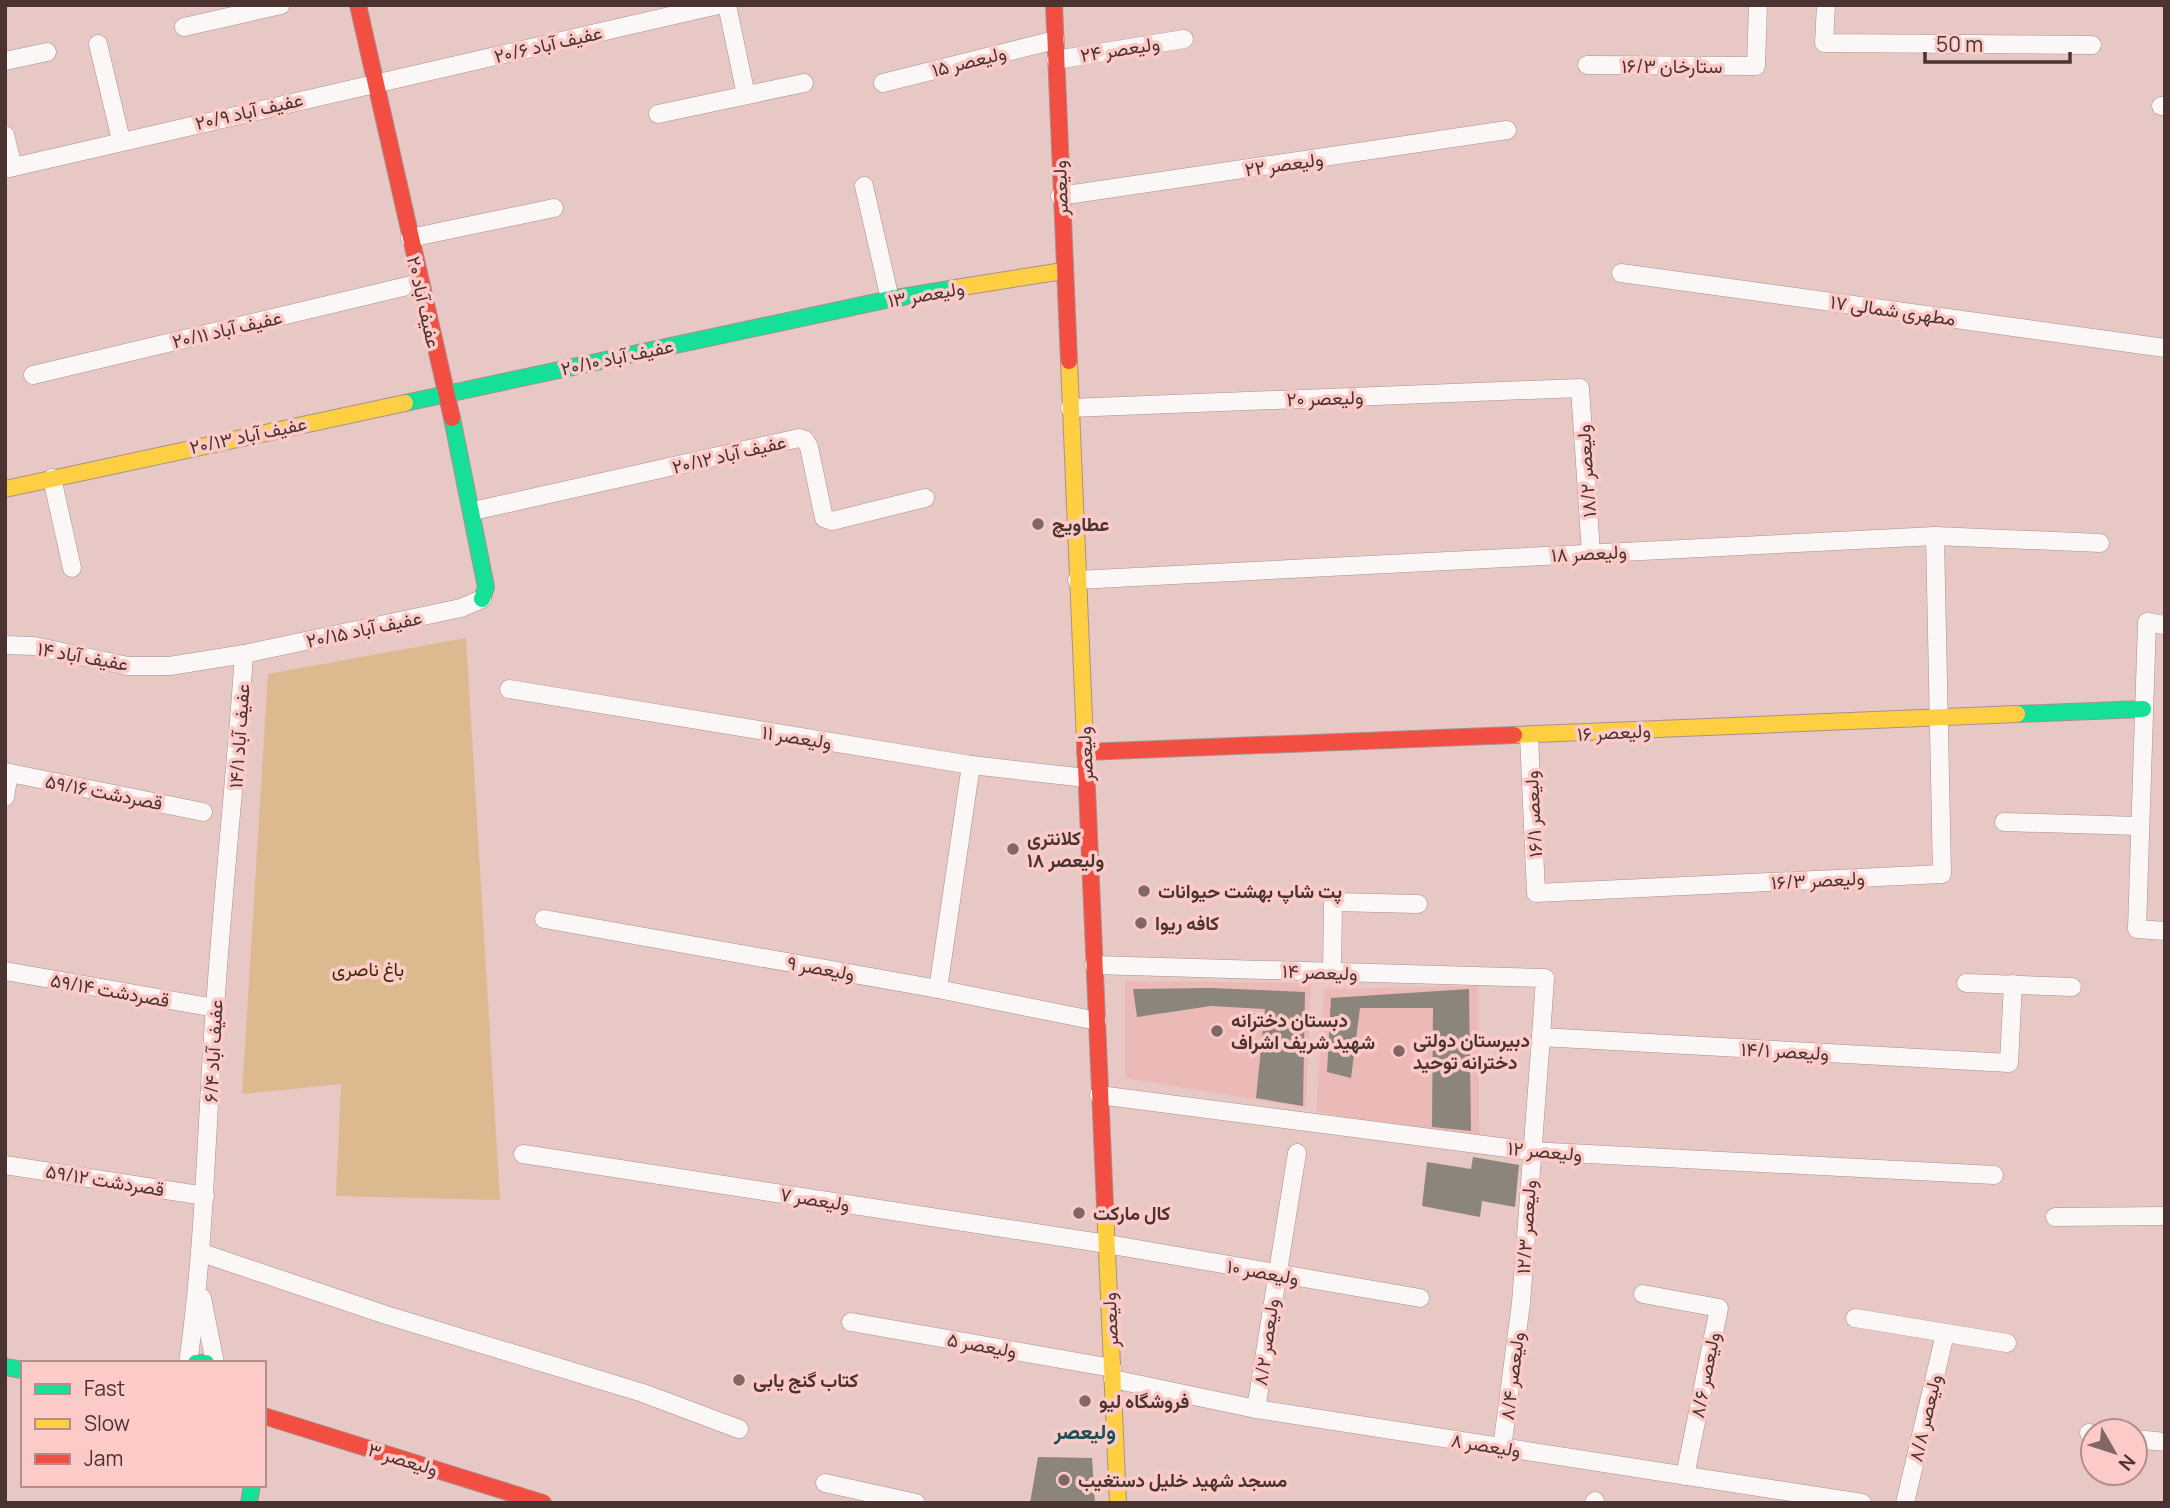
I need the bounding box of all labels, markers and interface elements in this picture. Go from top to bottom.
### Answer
street label: عفیف آباد ۲۰/۶ [491,19,605,69]
scale bar [1925,21,2070,65]
street label: ۲۴ ولیعصر [1078,30,1162,68]
text: 50 m [1936,30,1983,58]
street label: ۱۵ ولیعصر [929,39,1009,83]
street label: ۱۶/۳ ستارخان [1621,53,1723,79]
street label: عفیف آباد ۲۰/۹ [192,86,306,136]
street label: ۲۲ ولیعصر [1243,146,1325,182]
street label: ولیعصر [1046,160,1074,217]
street label: عفیف آباد ۲۰ [401,253,447,351]
street label: ۱۳ ولیعصر [886,274,966,314]
street label: ۱۷ مطهری شمالی [1829,288,1957,332]
street label: عفیف آباد ۲۰/۱۱ [170,304,284,354]
street label: عفیف آباد ۲۰/۱۰ [558,332,676,382]
street label: ۲۰ ولیعصر [1286,384,1364,412]
street label: عفیف آباد ۲۰/۱۳ [187,410,309,460]
street label: ۱۸/۲ ولیعصر [1570,424,1602,518]
street label: عفیف آباد ۲۰/۱۲ [669,428,789,480]
place label: عطاویچ [1052,511,1109,538]
marker: عطاویچ [1030,516,1046,532]
street label: ۱۸ ولیعصر [1550,538,1628,568]
street label: عفیف آباد ۲۰/۱۵ [304,604,424,654]
street label: عفیف آباد ۱۴ [35,635,131,677]
street label: عفیف آباد ۱۴/۱ [222,683,256,789]
street label: ۱۶ ولیعصر [1576,717,1652,747]
street label: ۱۱ ولیعصر [760,719,834,755]
street label: ولیعصر [1071,726,1099,783]
street label: ۵۹/۱۶ قصردشت [43,768,165,816]
street label: ۱۶/۱ ولیعصر [1518,770,1548,858]
place label: کلانتری ۱۸ ولیعصر [1027,825,1105,873]
marker: کلانتری ۱۸ ولیعصر [1005,841,1021,857]
street label: ۱۶/۳ ولیعصر [1770,865,1866,895]
place label: پت شاپ بهشت حیوانات [1158,878,1342,905]
marker: پت شاپ بهشت حیوانات [1136,883,1152,899]
place label: کافه ریوا [1155,910,1220,936]
marker: کافه ریوا [1133,915,1149,931]
street label: ۹ ولیعصر [785,949,857,987]
park label: باغ ناصری [332,956,404,982]
street label: ۱۴ ولیعصر [1282,958,1358,986]
street label: ۵۹/۱۴ قصردشت [48,967,172,1013]
street label: عفیف آباد ۶/۴ [197,999,229,1103]
place label: دبستان دخترانه شهید شریف اشراف [1231,1007,1375,1055]
marker: دبستان دخترانه شهید شریف اشراف [1209,1023,1225,1039]
place label: دبیرستان دولتی دخترانه توحید [1413,1027,1530,1075]
street label: ۱۴/۱ ولیعصر [1740,1036,1830,1066]
marker: دبیرستان دولتی دخترانه توحید [1391,1043,1407,1059]
street label: ۱۲ ولیعصر [1507,1135,1583,1167]
street label: ۵۹/۱۲ قصردشت [44,1158,166,1202]
street label: ۱۲/۳ ولیعصر [1510,1179,1542,1275]
street label: ۷ ولیعصر [778,1181,852,1217]
place label: کال مارکت [1093,1200,1171,1226]
marker: کال مارکت [1071,1205,1087,1221]
street label: ۱۰ ولیعصر [1225,1253,1301,1291]
street label: ولیعصر [1096,1292,1124,1349]
street label: ۸/۲ ولیعصر [1247,1297,1285,1387]
street label: ۵ ولیعصر [945,1326,1019,1364]
street label: ۸/۴ ولیعصر [1494,1330,1530,1422]
street label: ۸/۶ ولیعصر [1684,1330,1726,1420]
legend [21,1361,266,1487]
place label: کتاب گنج یابی [753,1367,859,1394]
marker: کتاب گنج یابی [731,1372,747,1388]
street label: ۸/۸ ولیعصر [1902,1372,1948,1464]
text: Fast [84,1374,125,1402]
place label: فروشگاه لیو [1099,1388,1189,1414]
marker: فروشگاه لیو [1077,1393,1093,1409]
text: Slow [84,1409,130,1437]
district label: ولیعصر [1053,1417,1116,1445]
north arrow [2079,1417,2149,1487]
street label: ۸ ولیعصر [1449,1427,1523,1463]
street label: ۳ ولیعصر [365,1436,441,1482]
text: Jam [84,1444,123,1472]
text: N [2113,1449,2142,1476]
place label: مسجد شهید خلیل دستغیب [1078,1467,1287,1493]
marker: مسجد شهید خلیل دستغیب [1056,1472,1072,1488]

